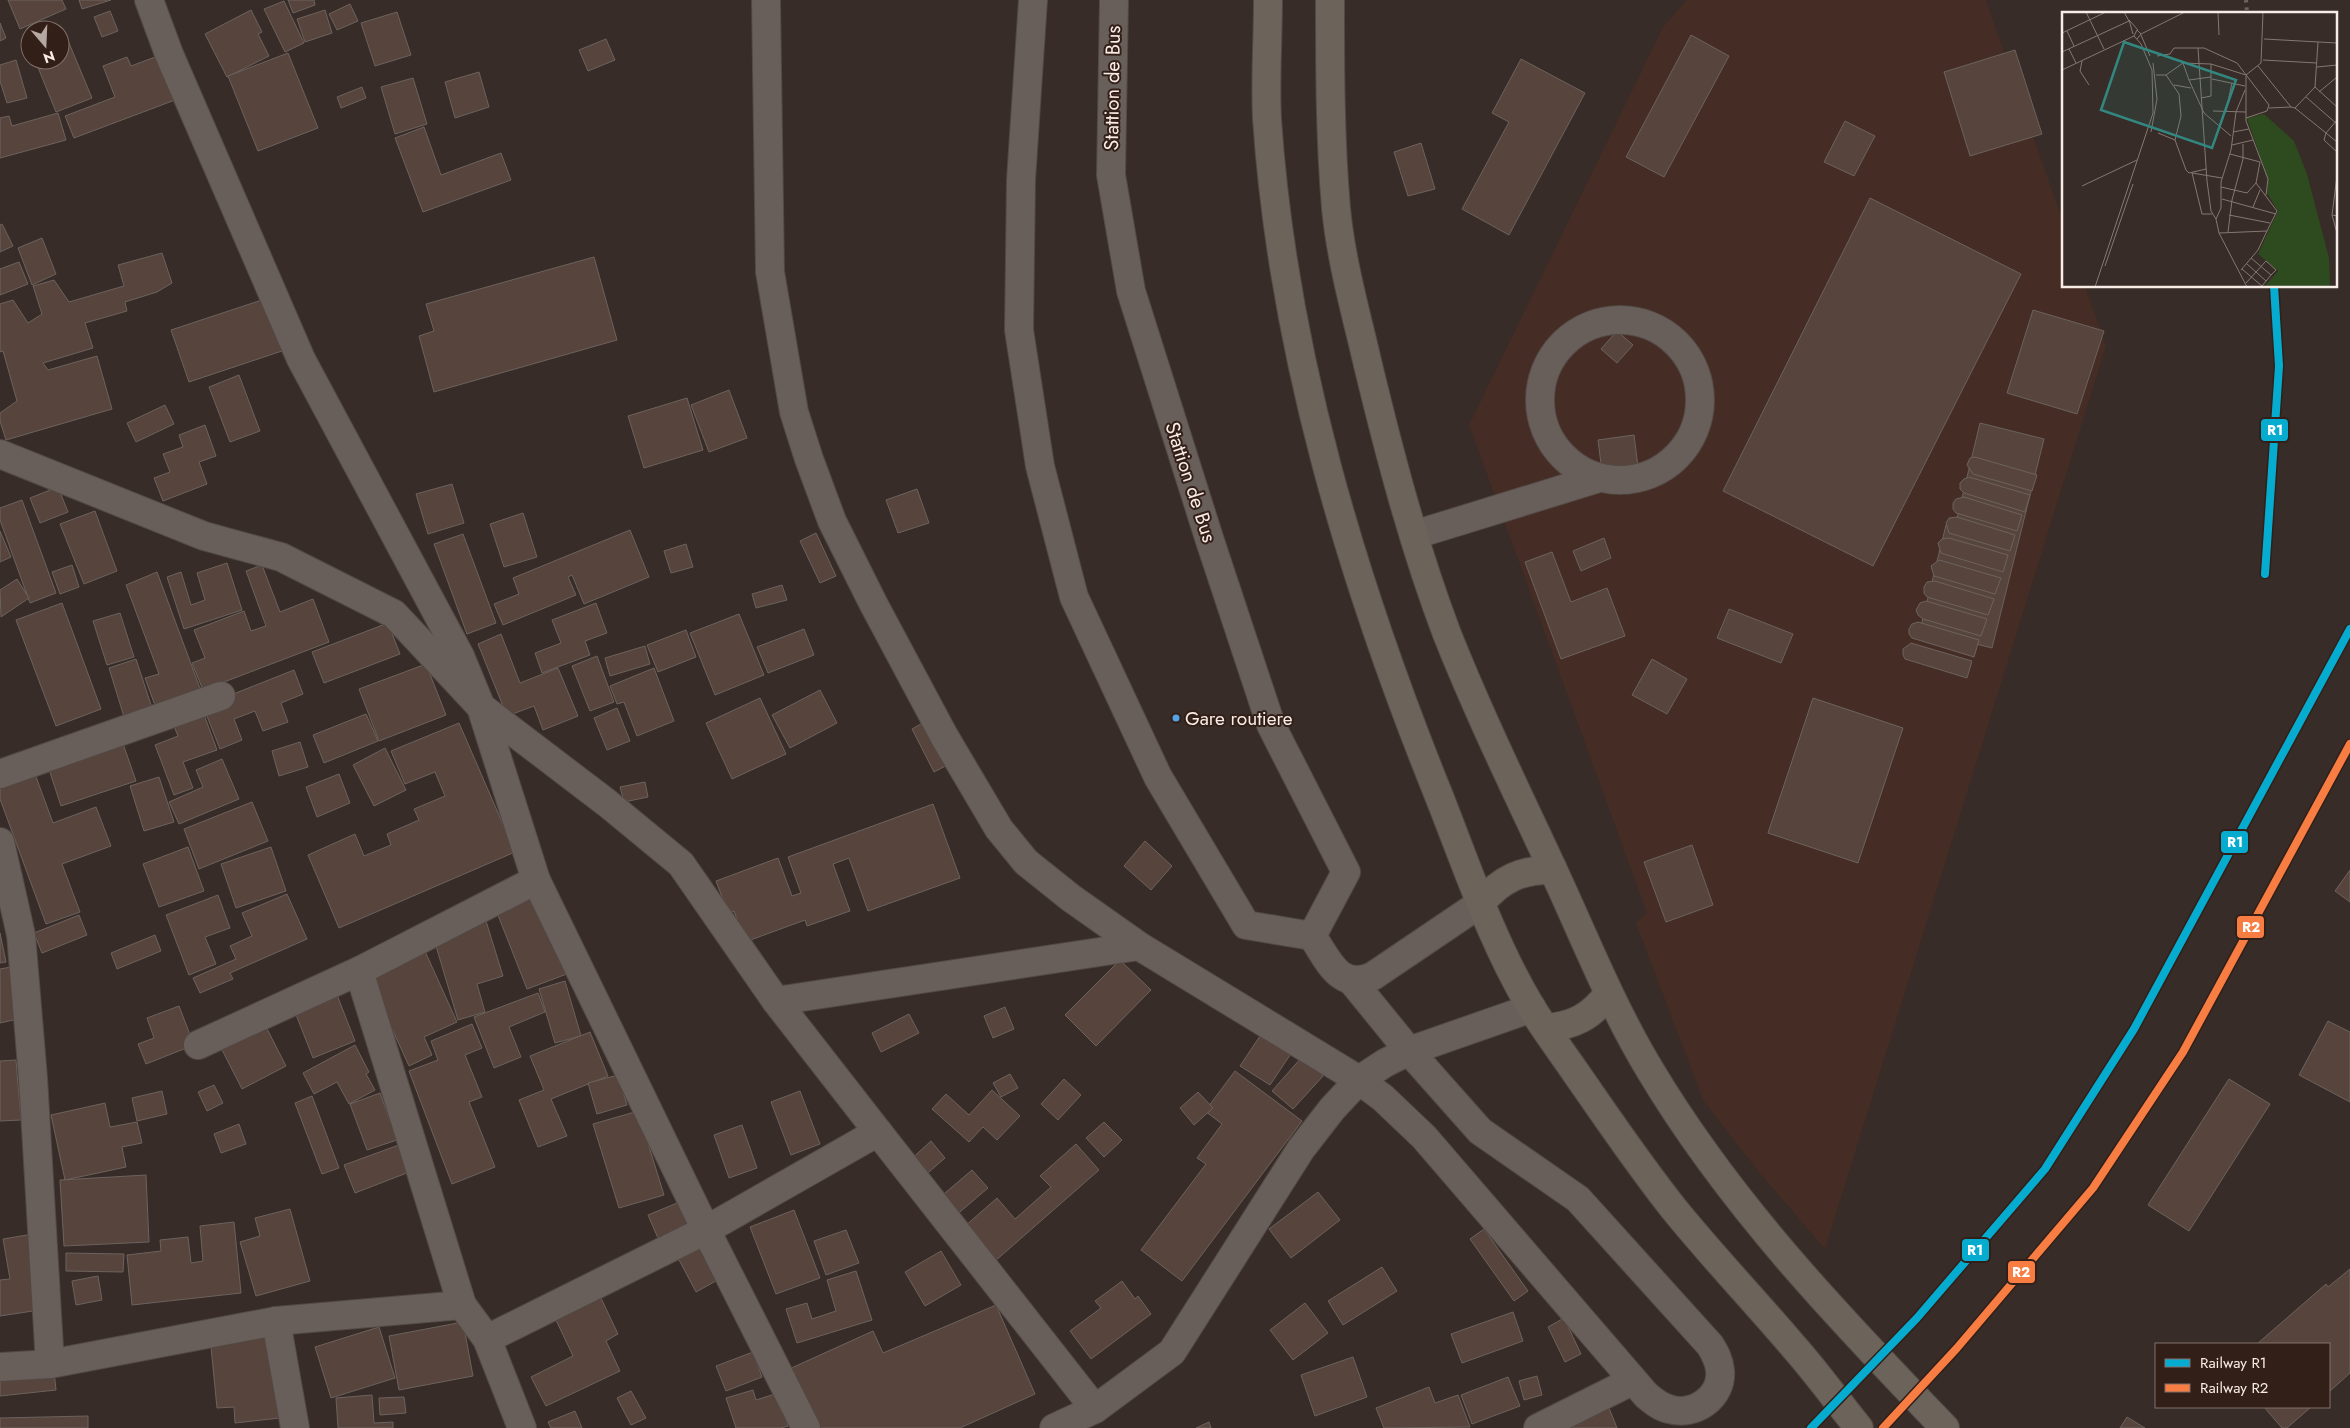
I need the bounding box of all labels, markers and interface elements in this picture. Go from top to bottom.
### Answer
inset map [2062,12,2338,288]
north arrow [20,20,70,70]
street label: Stattion de Bus [1097,25,1128,151]
text: N [41,46,58,69]
street label: Stattion de Bus [1157,418,1224,546]
line badge: R1 [2260,418,2289,442]
text: R1 [2267,420,2283,440]
place label: Gare routiere [1185,705,1293,732]
marker: Gare routiere [1171,713,1181,723]
line badge: R1 [2220,830,2249,854]
text: R1 [2227,832,2243,852]
line badge: R2 [2236,915,2265,939]
text: R2 [2242,917,2260,937]
line badge: R1 [1961,1238,1990,1262]
text: R1 [1967,1240,1983,1260]
line badge: R2 [2007,1260,2036,1284]
text: R2 [2012,1262,2030,1282]
legend [2155,1343,2330,1408]
text: Railway R1 [2200,1352,2267,1374]
text: Railway R2 [2200,1377,2268,1399]

